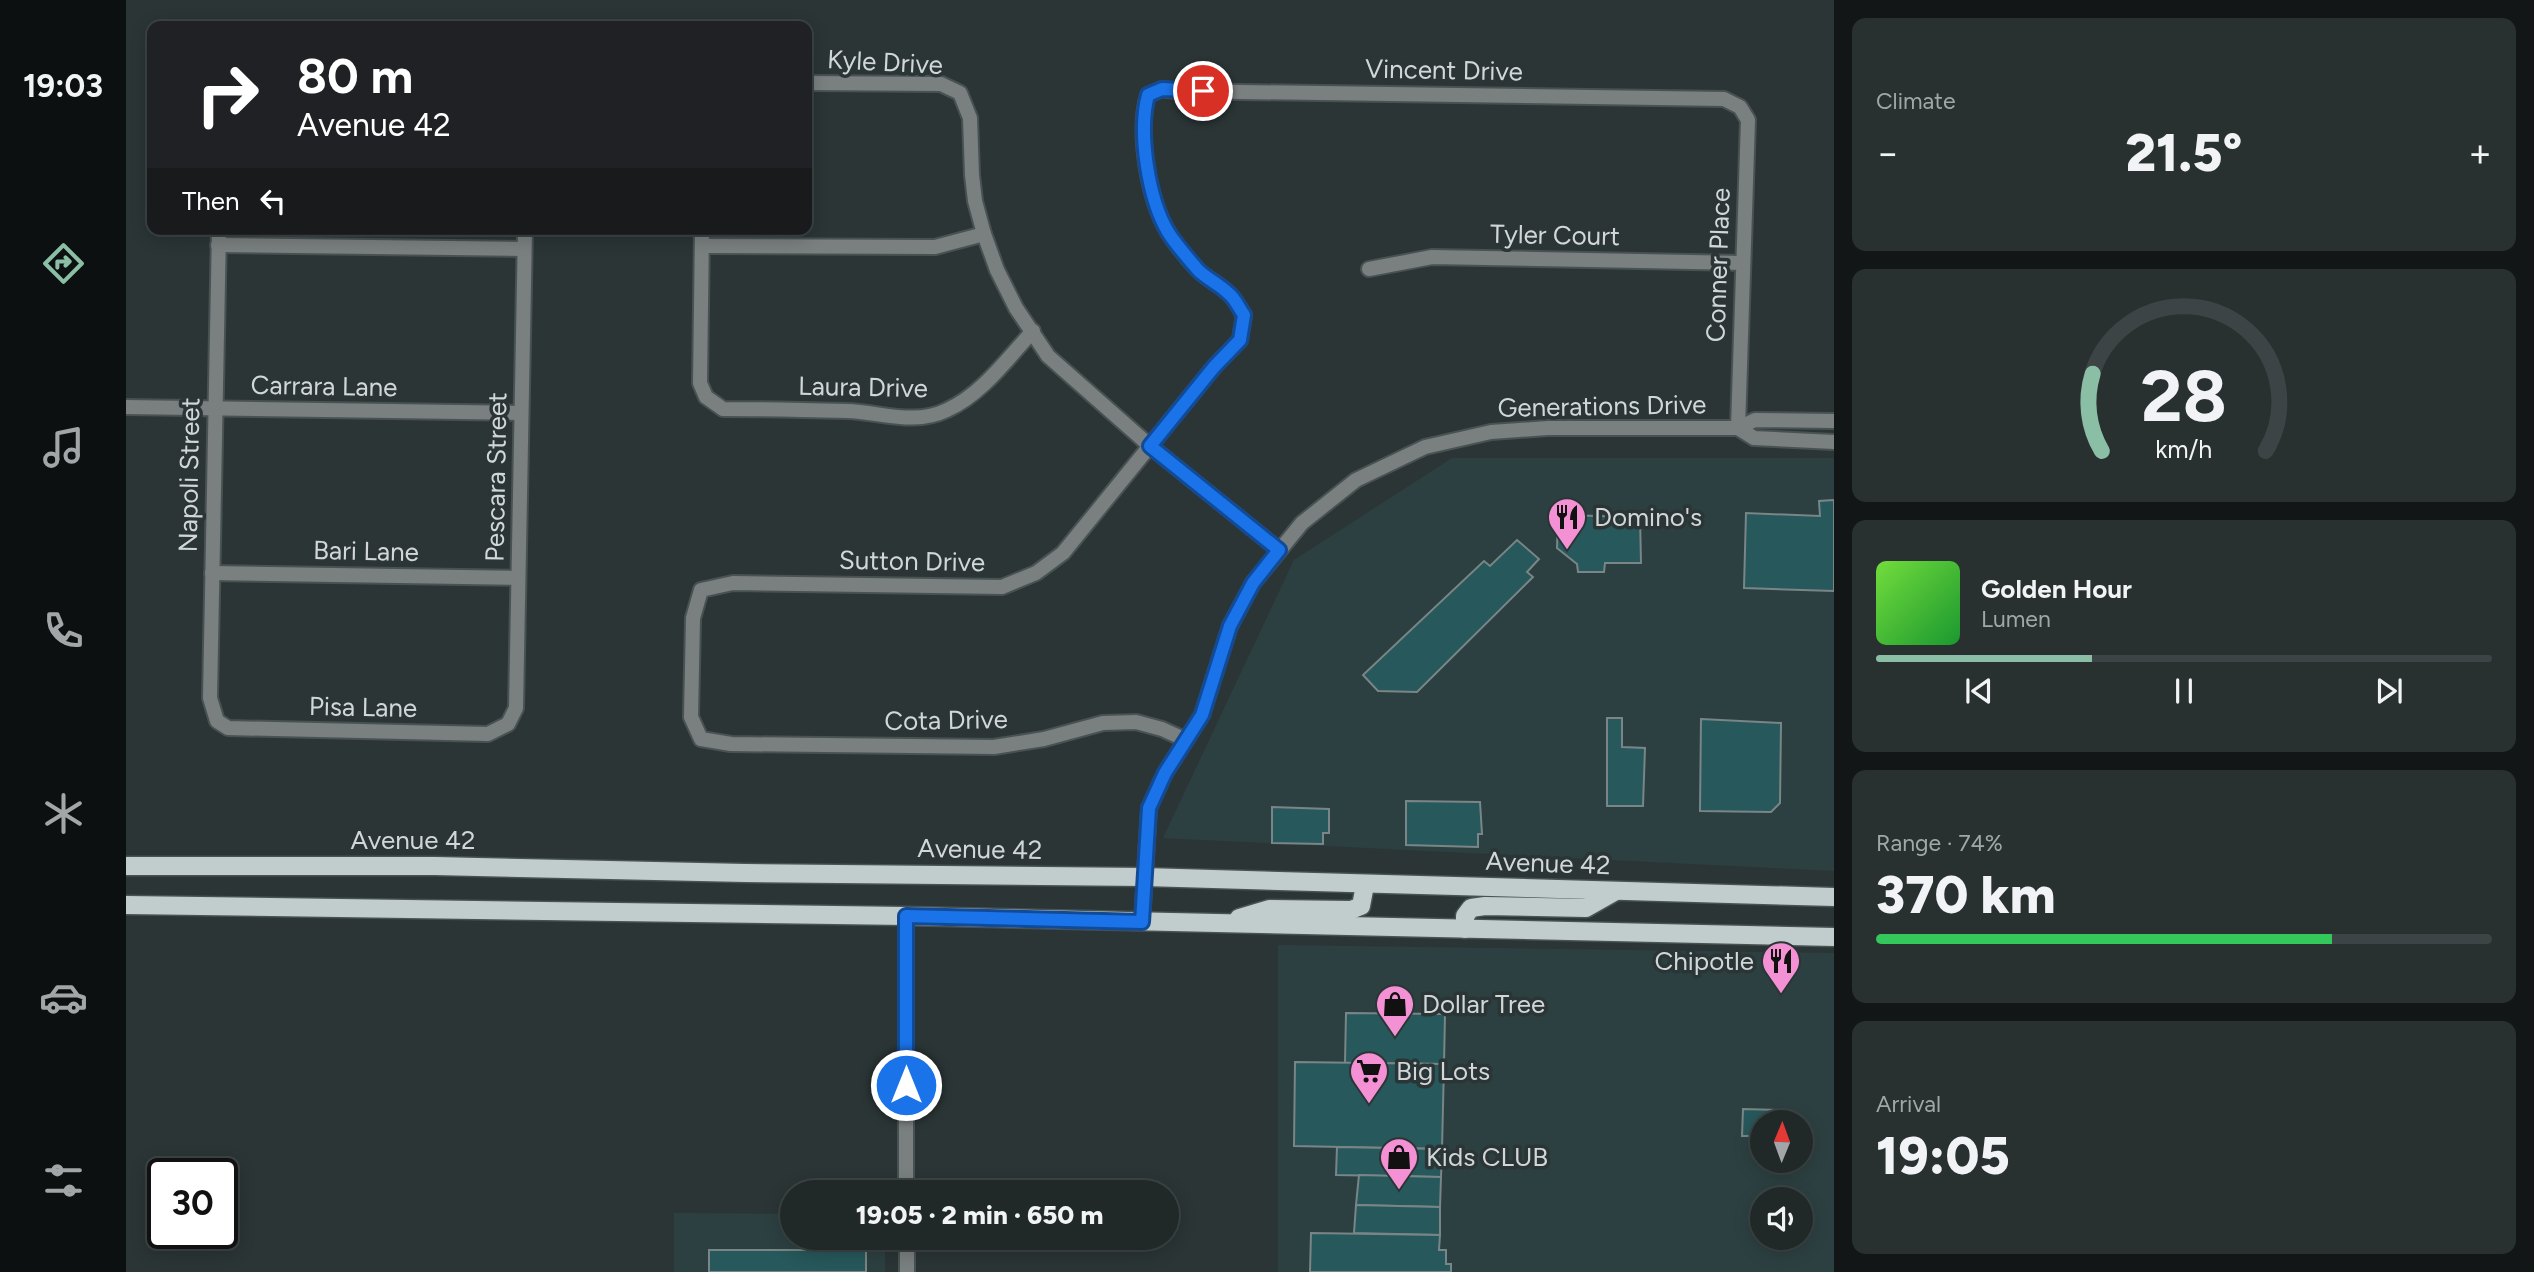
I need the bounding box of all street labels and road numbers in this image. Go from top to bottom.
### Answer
street label: Kyle Drive [826,43,944,81]
street label: Vincent Drive [1365,53,1523,87]
street label: Conner Place [1699,187,1737,343]
street label: Tyler Court [1490,218,1620,252]
street label: Carrara Lane [250,369,398,403]
street label: Laura Drive [798,370,928,404]
street label: Generations Drive [1497,388,1707,424]
street label: Pescara Street [479,392,513,562]
street label: Napoli Street [172,397,206,553]
street label: Bari Lane [313,534,419,568]
street label: Sutton Drive [839,544,985,578]
street label: Pisa Lane [309,690,417,724]
street label: Cota Drive [884,703,1008,737]
street label: Avenue 42 [350,824,476,856]
street label: Avenue 42 [917,832,1043,866]
street label: Avenue 42 [1485,845,1611,881]

